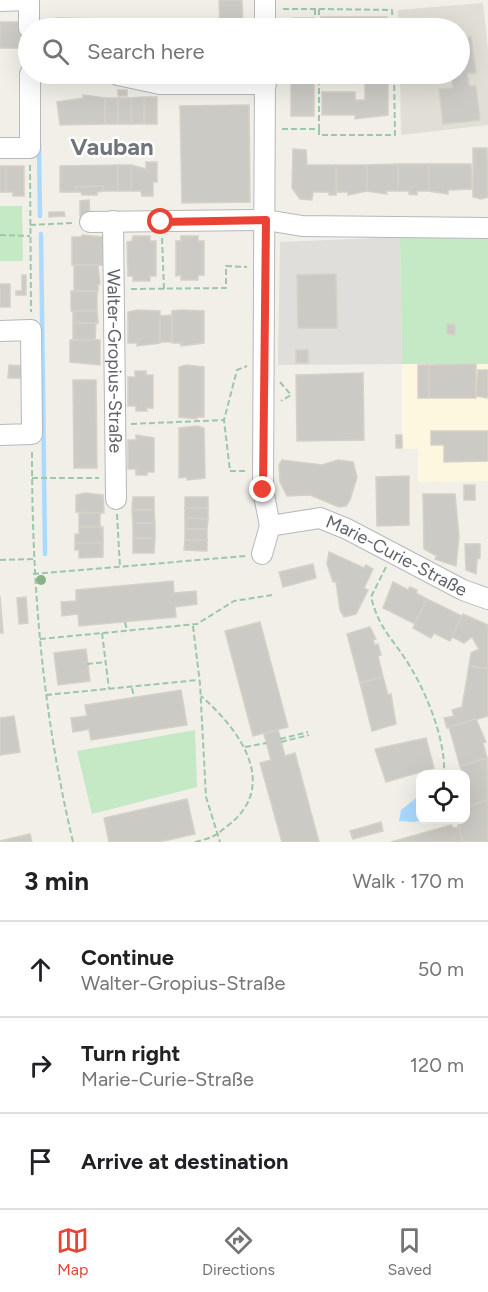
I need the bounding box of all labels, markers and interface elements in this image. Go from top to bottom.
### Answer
search box [18,18,470,84]
icon: search [39,35,72,68]
text: Search here [87,38,205,65]
district label: Vauban [70,132,154,161]
route start [147,208,173,234]
street label: Walter-Gropius-Straße [103,269,127,453]
route end [249,476,275,502]
street label: Marie-Curie-Straße [323,511,471,601]
map controls [416,770,470,824]
button: locate [416,770,470,824]
text: 3 min [24,865,89,897]
text: Walk · 170 m [353,869,464,893]
text: Continue [81,944,174,971]
icon: ahead [24,953,57,986]
text: 50 m [418,957,464,981]
text: Walter-Gropius-Straße [81,971,285,995]
text: Turn right [81,1040,180,1067]
icon: right [24,1049,57,1082]
text: 120 m [410,1053,464,1077]
text: Marie-Curie-Straße [81,1067,254,1091]
icon: arrive [24,1145,57,1178]
text: Arrive at destination [81,1148,289,1175]
tab: Map [56,1224,89,1279]
tab: Directions [202,1224,275,1279]
tab: Saved [388,1224,432,1279]

